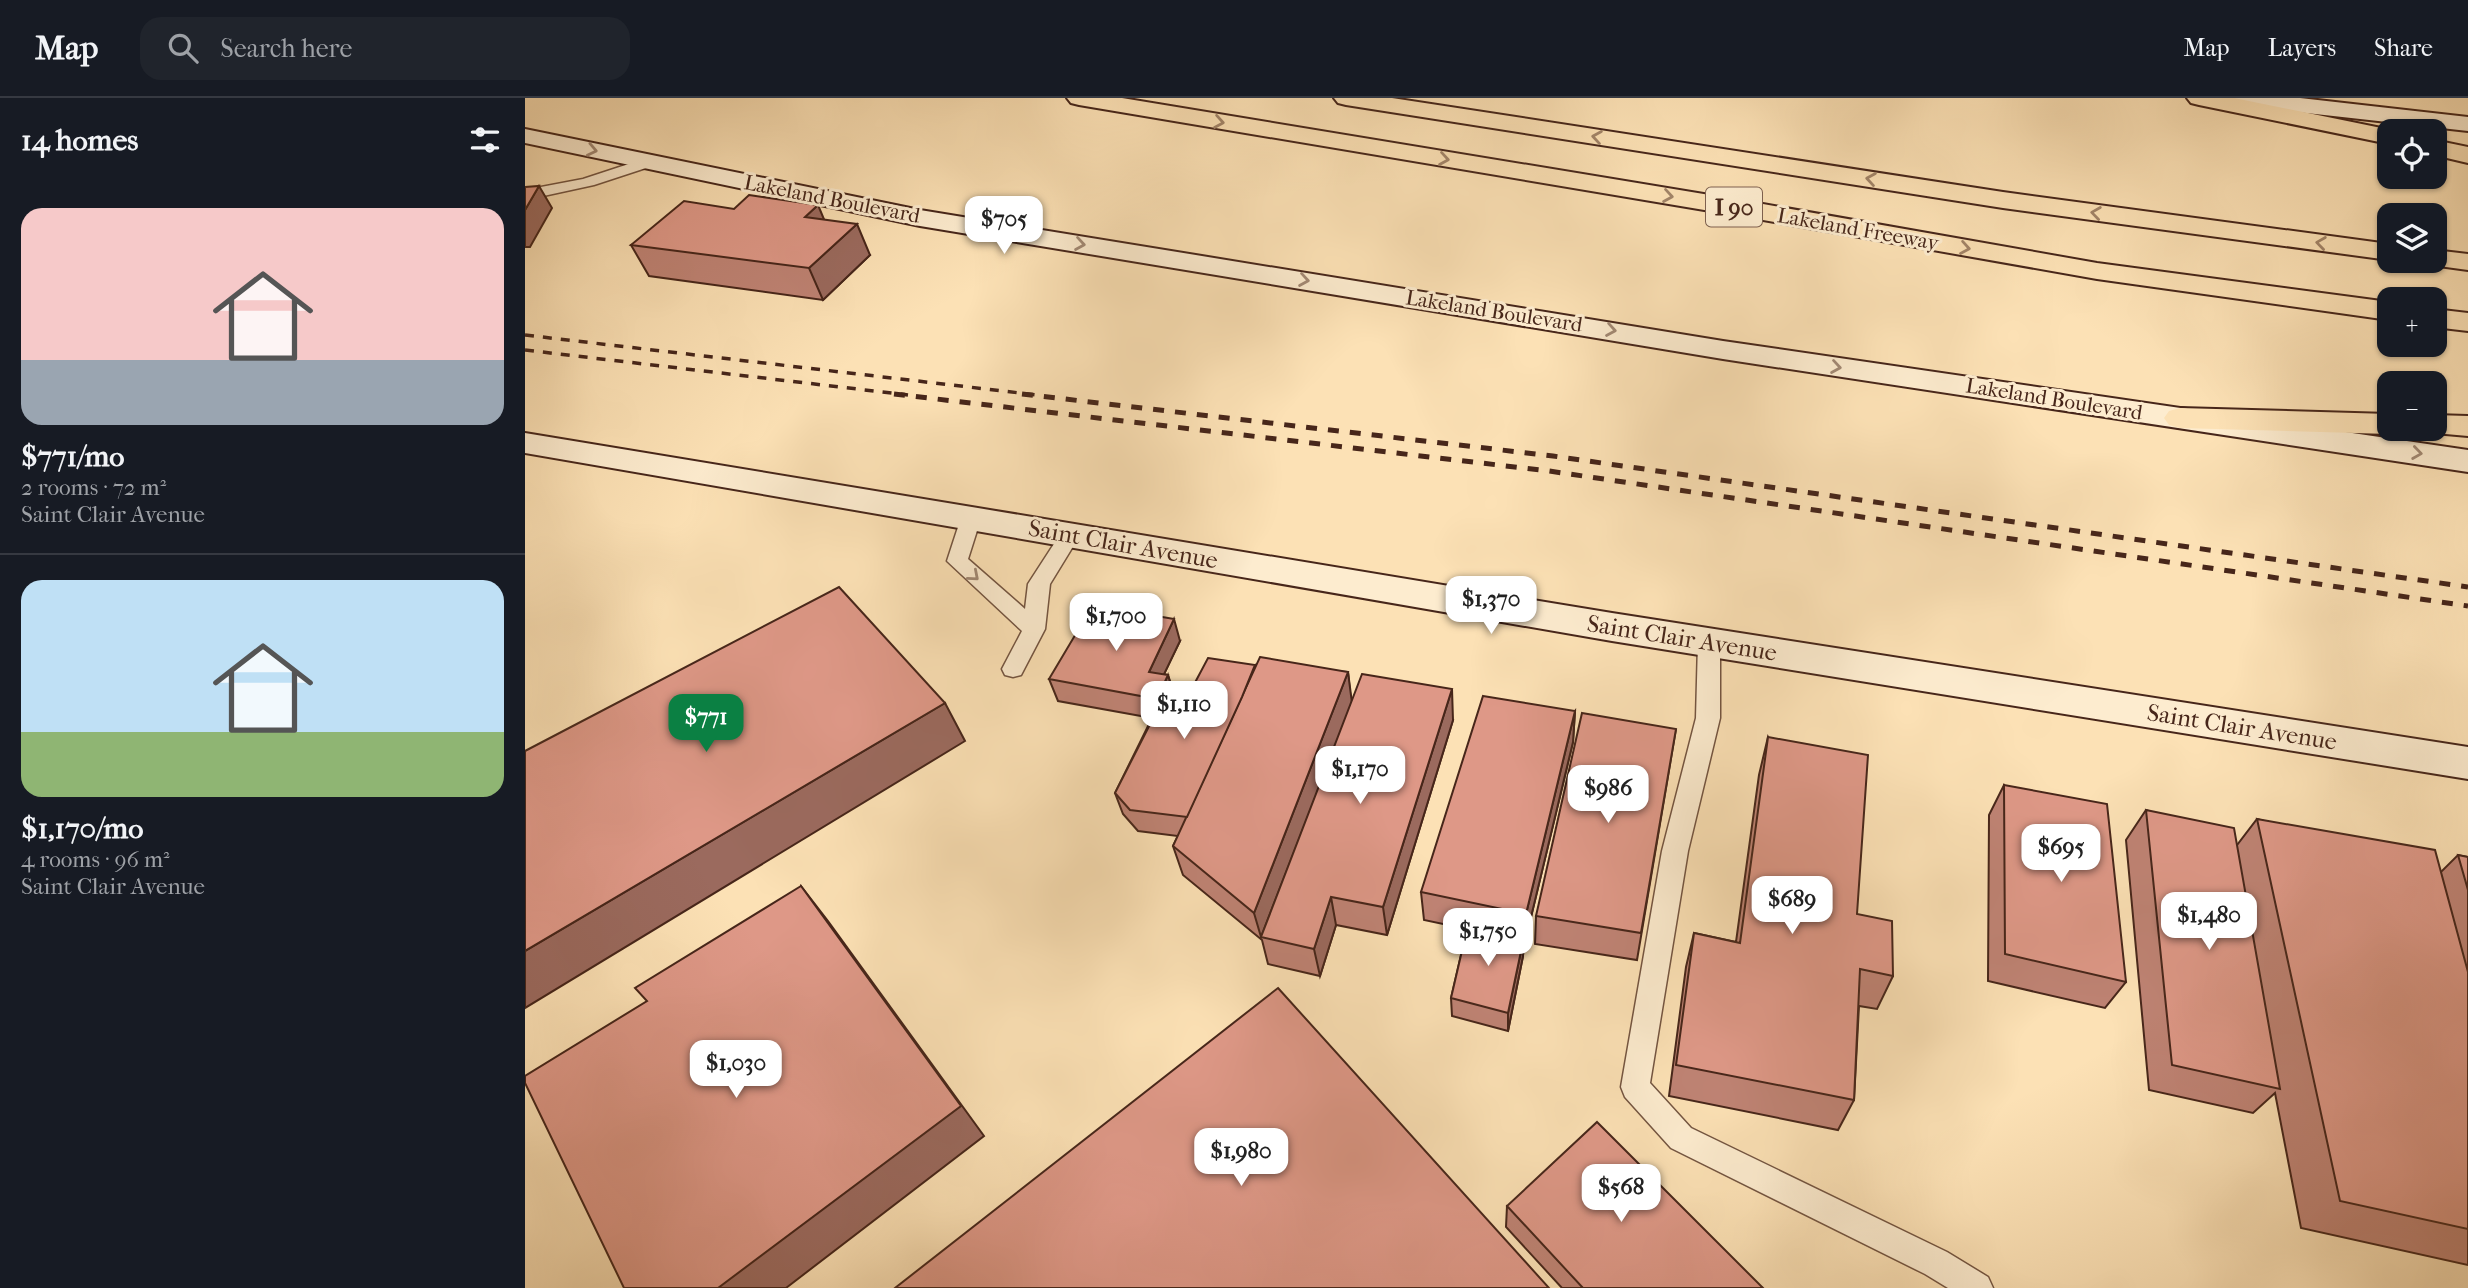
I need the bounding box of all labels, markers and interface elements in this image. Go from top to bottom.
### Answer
search box [140,17,630,80]
text: Map [35,29,98,68]
icon: search [164,29,202,67]
text: Search here [220,33,352,64]
text: Map [2184,34,2230,62]
text: Layers [2268,34,2336,62]
text: Share [2374,34,2433,62]
one-way arrow [1213,113,1225,128]
map controls [2377,119,2447,441]
button: locate [2377,119,2447,189]
icon: filters [466,121,504,159]
text: 14 homes [21,123,138,158]
one-way arrow [1591,130,1603,145]
one-way arrow [586,142,598,157]
one-way arrow [1438,151,1449,166]
street label: Lakeland Boulevard [742,170,923,228]
one-way arrow [1865,172,1877,187]
one-way arrow [1662,188,1674,203]
road number: I 90 [1706,188,1762,226]
pin: $705 [963,197,1045,256]
street label: Lakeland Freeway [1775,203,1941,255]
button: layers [2377,203,2447,273]
text: $705 [981,205,1027,232]
one-way arrow [2090,205,2102,220]
one-way arrow [1074,236,1086,251]
one-way arrow [2315,236,2327,251]
one-way arrow [1959,240,1970,255]
icon: home [200,253,326,379]
one-way arrow [1298,272,1310,287]
street label: Lakeland Boulevard [1404,285,1585,337]
button: + [2377,287,2447,357]
one-way arrow [1606,322,1617,337]
one-way arrow [1830,359,1842,374]
button: − [2377,371,2447,441]
street label: Lakeland Boulevard [1964,373,2145,425]
text: $771/mo [21,439,125,474]
one-way arrow [2411,446,2423,461]
text: 2 rooms · 72 m² [21,474,166,501]
text: Saint Clair Avenue [21,501,205,528]
street label: Saint Clair Avenue [1026,514,1220,574]
one-way arrow [966,568,979,581]
pin: $1,370 [1434,576,1548,636]
text: $1,370 [1462,585,1520,612]
pin: $1,700 [1059,594,1173,653]
text: $1,700 [1086,602,1146,629]
street label: Saint Clair Avenue [1585,609,1779,667]
icon: home [200,625,326,751]
pin: $1,110 [1127,682,1241,741]
text: $1,110 [1157,690,1211,717]
pin: $771 [665,694,747,754]
street label: Saint Clair Avenue [2145,698,2339,756]
text: $771 [684,703,728,730]
pin: $1,170 [1303,746,1417,806]
text: $1,170 [1331,755,1389,782]
pin: $986 [1567,766,1649,825]
text: $986 [1584,774,1632,801]
text: $1,170/mo [21,811,143,846]
pin: $695 [2020,824,2102,884]
text: $695 [2037,833,2085,860]
text: 4 rooms · 96 m² [21,846,170,873]
text: Saint Clair Avenue [21,873,205,900]
pin: $689 [1751,876,1833,936]
text: $689 [1768,885,1816,912]
pin: $1,480 [2152,892,2266,952]
text: $1,480 [2177,901,2241,928]
pin: $1,750 [1431,908,1545,968]
text: $1,750 [1459,917,1517,944]
pin: $1,030 [679,1040,793,1100]
text: $1,030 [706,1049,766,1076]
pin: $1,980 [1184,1128,1298,1188]
text: $1,980 [1210,1137,1272,1164]
pin: $568 [1580,1164,1662,1224]
text: $568 [1598,1173,1644,1200]

